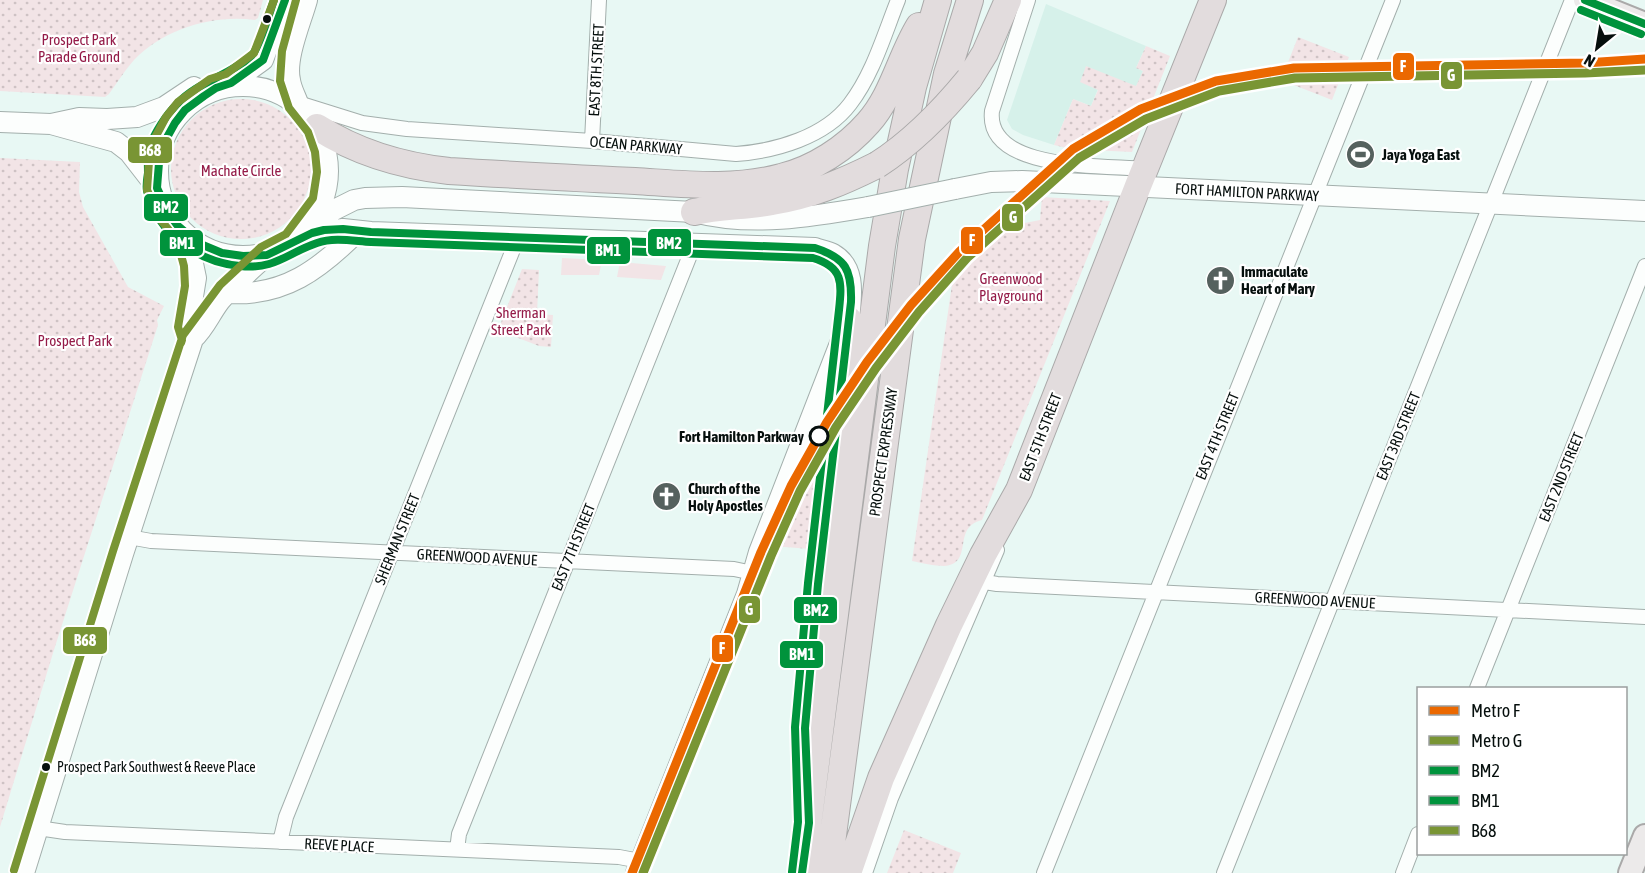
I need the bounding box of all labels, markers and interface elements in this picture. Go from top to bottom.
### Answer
unlabelled marker [261,13,273,25]
north arrow [1567,18,1627,78]
street label: EAST 8TH STREET [585,23,607,117]
park label: Prospect Park Parade Ground [38,31,120,65]
text: N [1581,51,1598,71]
line badge: F [1392,52,1415,81]
text: F [1400,57,1407,75]
line badge: G [1440,61,1463,90]
text: G [1447,66,1456,84]
street label: OCEAN PARKWAY [589,132,683,158]
line badge: B68 [127,136,173,164]
sports icon: Jaya Yoga East [1345,138,1377,170]
text: B68 [139,141,162,159]
place label: Jaya Yoga East [1381,146,1461,163]
park label: Machate Circle [201,162,282,179]
street label: FORT HAMILTON PARKWAY [1175,180,1320,204]
line badge: BM2 [143,193,189,222]
text: BM2 [153,198,179,216]
line badge: G [1001,203,1024,232]
text: G [1009,208,1018,226]
line badge: F [960,226,984,255]
line badge: BM2 [647,228,692,257]
line badge: BM1 [159,229,204,257]
text: F [969,231,976,249]
text: BM1 [169,234,195,252]
text: BM2 [656,234,682,252]
line badge: BM1 [586,236,631,265]
text: BM1 [595,241,621,259]
place label: Immaculate Heart of Mary [1241,263,1316,297]
church icon: Immaculate Heart of Mary [1204,264,1236,296]
park label: Greenwood Playground [979,270,1043,304]
park label: Sherman Street Park [491,304,551,338]
park label: Prospect Park [38,332,113,349]
street label: PROSPECT EXPRESSWAY [866,386,900,517]
street label: EAST 4TH STREET [1192,389,1242,482]
street label: EAST 3RD STREET [1373,389,1424,483]
street label: EAST 5TH STREET [1015,390,1065,483]
marker: Fort Hamilton Parkway [809,426,829,446]
place label: Fort Hamilton Parkway [679,428,805,445]
street label: EAST 2ND STREET [1535,429,1587,524]
place label: Church of the Holy Apostles [688,480,764,514]
church icon: Church of the Holy Apostles [651,481,683,513]
street label: SHERMAN STREET [371,490,423,587]
street label: EAST 7TH STREET [548,500,598,593]
street label: GREENWOOD AVENUE [416,545,538,569]
street label: GREENWOOD AVENUE [1254,588,1376,612]
line badge: G [738,595,761,624]
line badge: BM2 [793,596,838,624]
text: G [745,600,754,618]
text: BM2 [803,601,829,619]
line badge: B68 [62,626,108,655]
text: B68 [74,631,97,649]
line badge: F [711,634,734,663]
text: F [719,639,726,657]
line badge: BM1 [779,640,824,669]
text: BM1 [789,645,815,663]
legend [1417,687,1627,855]
text: Metro F [1471,700,1521,721]
text: Metro G [1471,730,1522,751]
place label: Prospect Park Southwest & Reeve Place [57,759,256,775]
text: BM2 [1471,760,1500,781]
marker: Prospect Park Southwest & Reeve Place [40,761,52,773]
text: BM1 [1471,790,1500,811]
text: B68 [1471,820,1496,841]
street label: REEVE PLACE [304,835,375,855]

